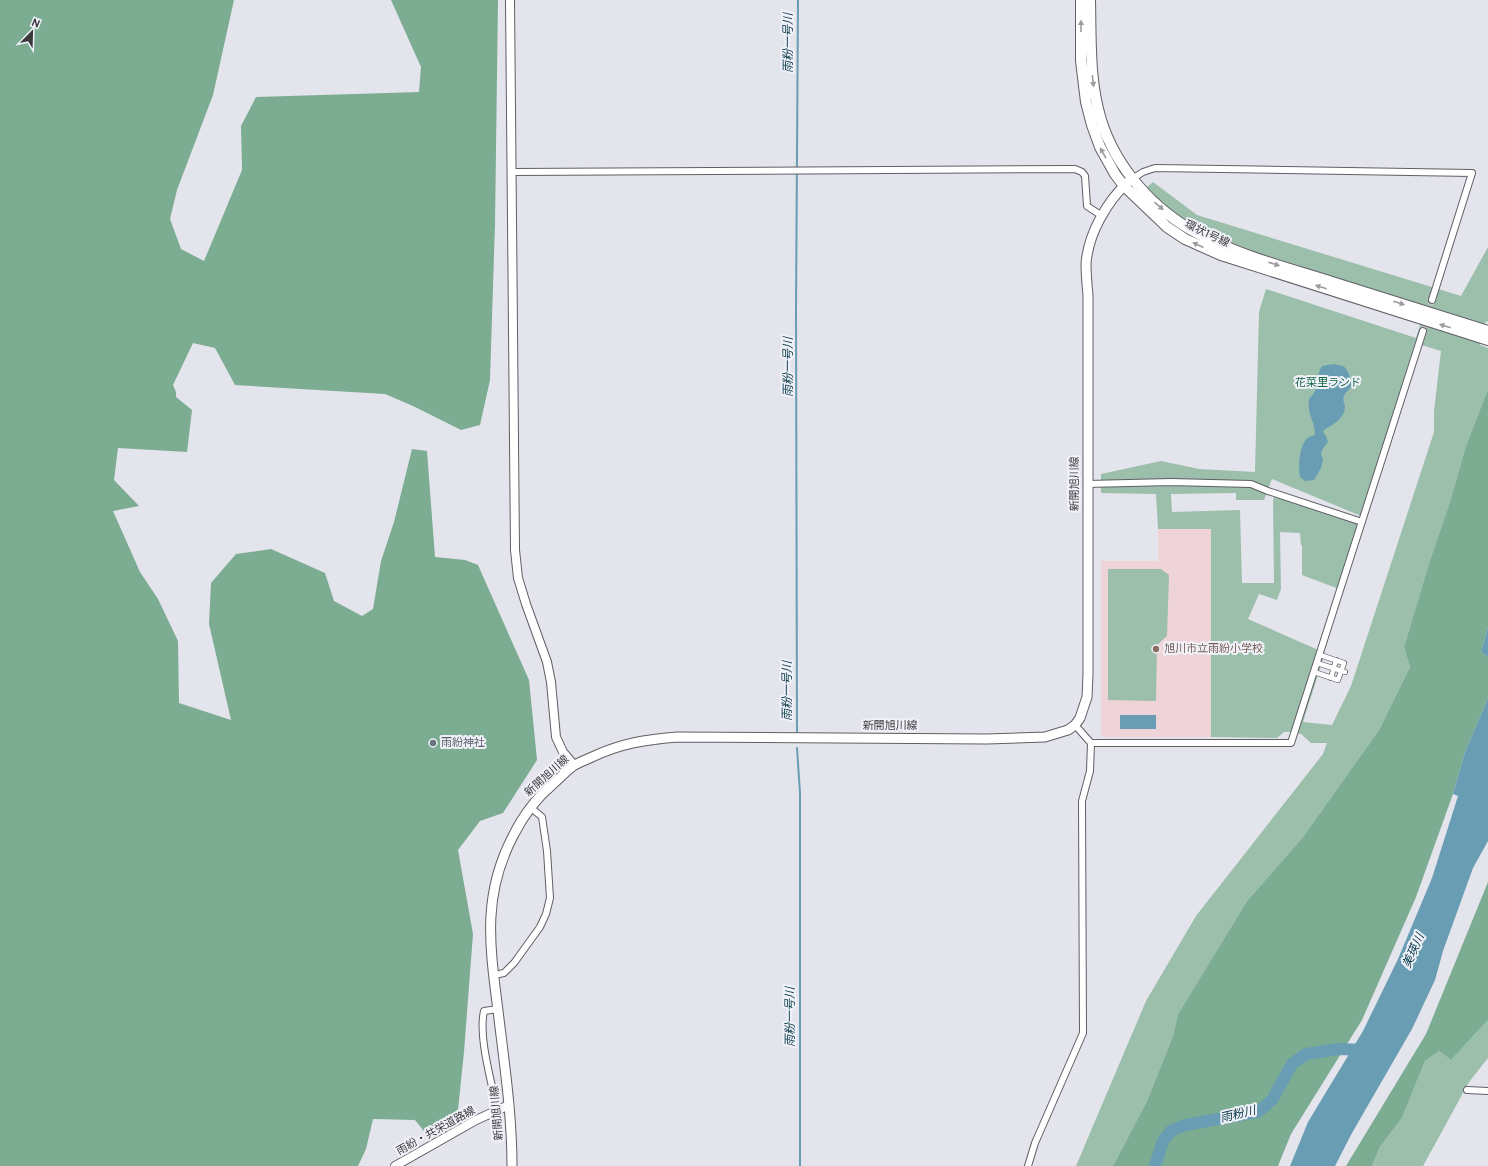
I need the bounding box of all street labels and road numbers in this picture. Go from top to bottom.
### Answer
street label: 環状1号線 [1182,217,1232,251]
street label: 新開旭川線 [1068,457,1082,512]
street label: 新開旭川線 [863,719,918,733]
street label: 新開旭川線 [522,752,572,800]
street label: 新開旭川線 [488,1085,506,1141]
street label: 雨紛・共栄道路線 [394,1104,478,1158]

